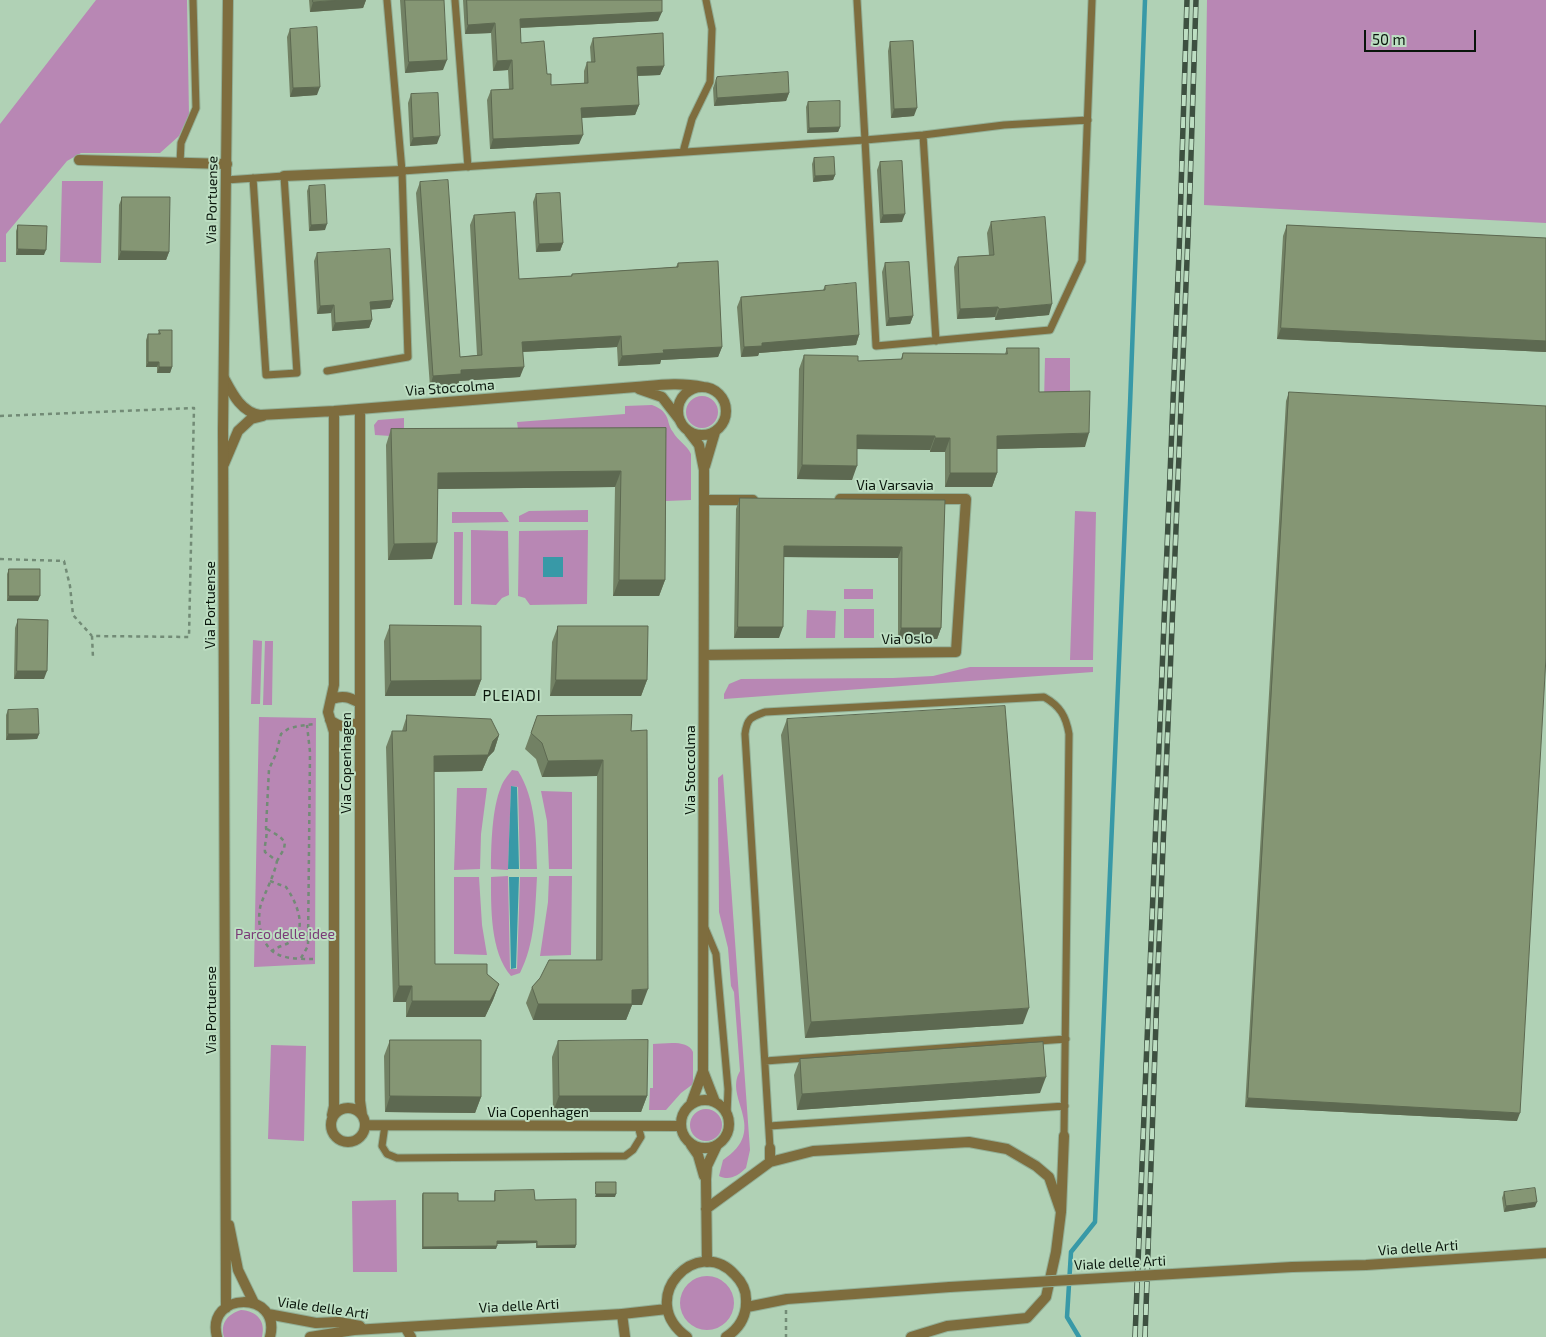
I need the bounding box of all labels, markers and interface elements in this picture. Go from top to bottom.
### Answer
scale bar [1366,20,1478,52]
text: 50 m [1372,30,1406,48]
street label: Via Portuense [203,156,221,244]
street label: Via Stoccolma [405,377,495,399]
street label: Via Varsavia [856,477,934,493]
street label: Via Portuense [202,561,218,649]
street label: Via Oslo [881,630,933,648]
district label: PLEIADI [482,687,542,705]
street label: Via Copenhagen [338,712,354,814]
street label: Via Stoccolma [682,725,698,815]
park label: Parco delle idee [235,926,335,942]
street label: Via Portuense [203,966,219,1054]
street label: Via Copenhagen [487,1104,589,1120]
street label: Via delle Arti [1377,1237,1459,1259]
street label: Viale delle Arti [1074,1252,1166,1274]
street label: Viale delle Arti [276,1293,370,1323]
street label: Via delle Arti [478,1296,560,1316]

